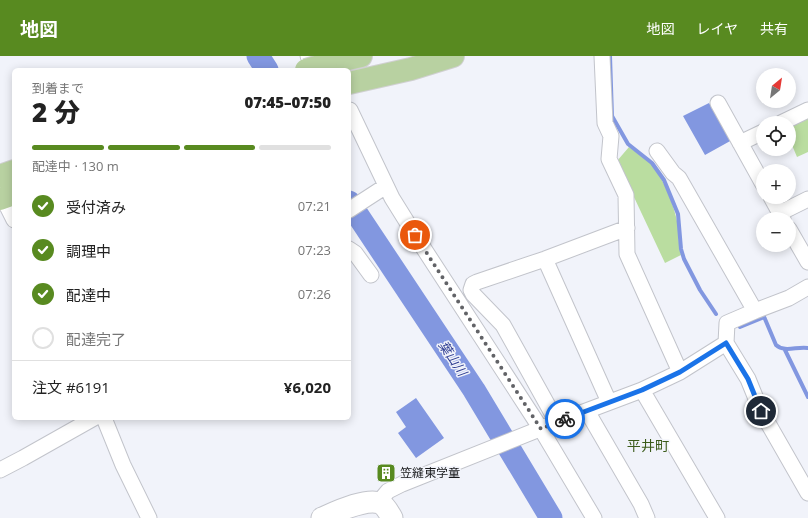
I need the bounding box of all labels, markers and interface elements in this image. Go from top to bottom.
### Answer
text: 地図 [20,16,58,42]
text: 地図 [646,19,674,38]
text: レイヤ [696,19,738,38]
text: 共有 [760,19,788,38]
north arrow [756,68,796,108]
map controls [756,68,796,252]
text: 到着まで [32,79,84,97]
text: 07:45–07:50 [245,92,331,112]
text: 2 分 [32,94,80,130]
button: locate [756,116,796,156]
text: 配達中 · 130 m [32,157,119,175]
button: + [756,164,796,204]
icon: check [32,195,54,217]
text: 受付済み [66,197,126,217]
text: 07:21 [298,197,331,215]
button: − [756,212,796,252]
pin [398,218,432,252]
icon: bag [404,224,426,246]
icon: check [32,239,54,261]
text: 調理中 [66,241,111,261]
text: 07:23 [298,241,331,259]
icon: check [32,283,54,305]
text: 配達中 [66,285,111,305]
text: 07:26 [298,285,331,303]
text: 配達完了 [66,329,126,349]
water label: 葉山川 [435,337,472,381]
text: 注文 #6191 [32,377,110,397]
text: ¥6,020 [284,377,331,397]
pin [744,394,778,428]
courier [545,399,585,439]
icon: home [750,400,772,422]
icon: bike [554,408,576,430]
district label: 平井町 [627,436,669,455]
building icon: 笠縫東学童 [375,462,397,484]
place label: 笠縫東学童 [400,464,460,481]

